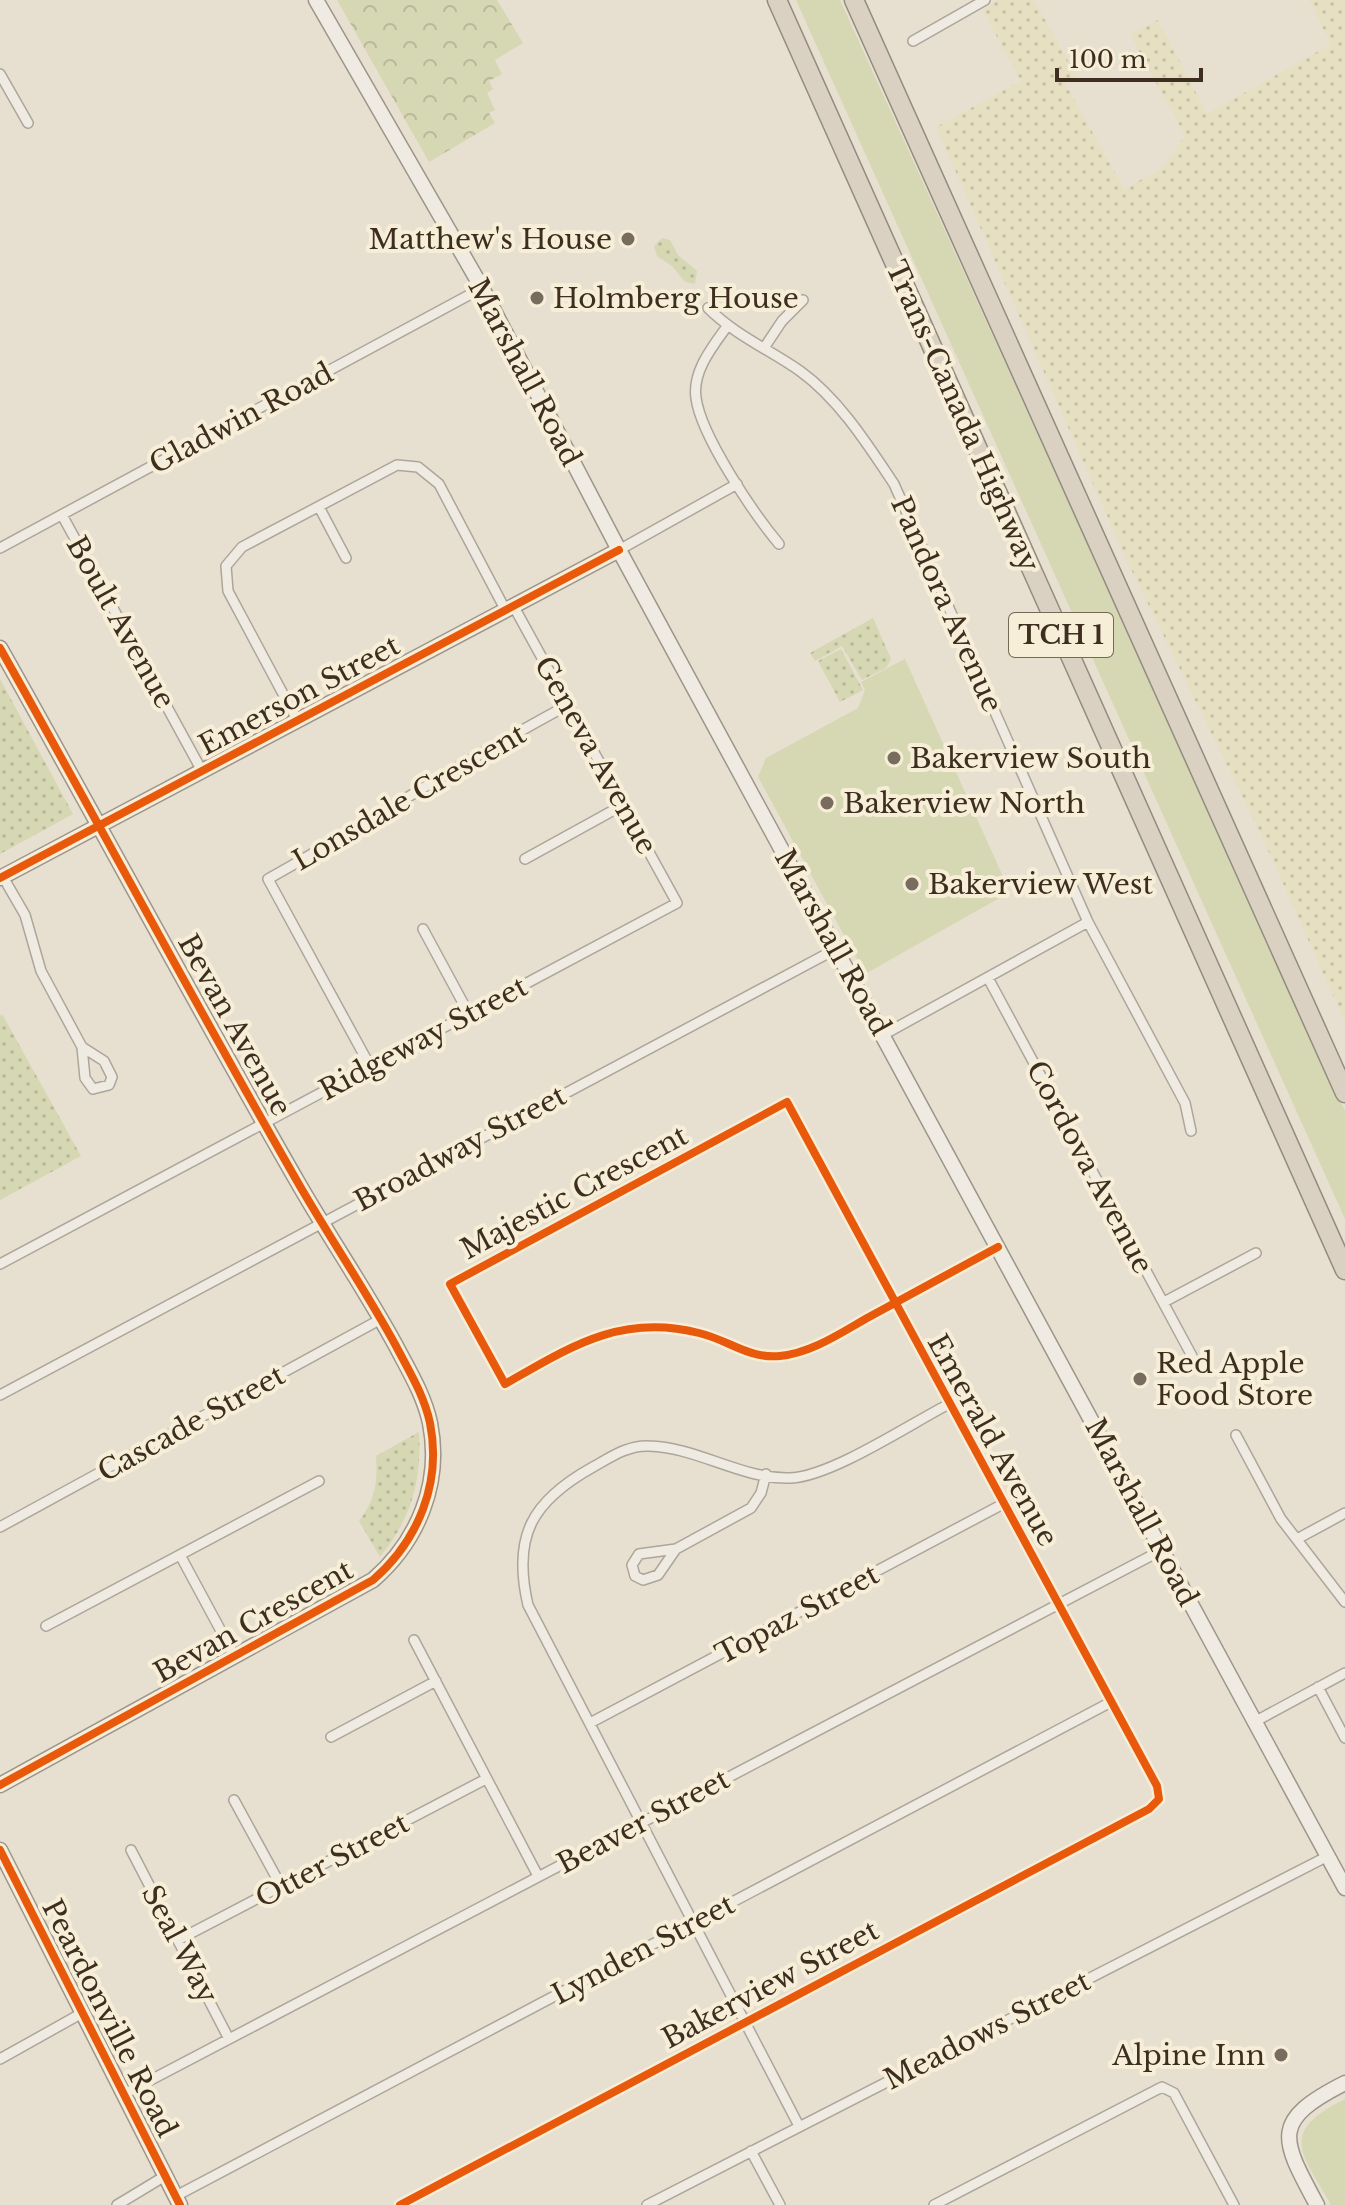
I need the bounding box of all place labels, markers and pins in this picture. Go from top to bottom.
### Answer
place label: Matthew's House [369,222,612,257]
marker: Matthew's House [619,230,637,248]
place label: Holmberg House [553,281,799,316]
marker: Holmberg House [528,289,546,307]
place label: Bakerview South [910,741,1151,776]
marker: Bakerview South [885,749,903,767]
place label: Bakerview North [843,786,1085,821]
marker: Bakerview North [818,794,836,812]
place label: Bakerview West [928,867,1153,902]
marker: Bakerview West [903,875,921,893]
place label: Red Apple Food Store [1156,1346,1313,1413]
marker: Red Apple Food Store [1131,1370,1149,1388]
place label: Alpine Inn [1111,2038,1265,2073]
marker: Alpine Inn [1272,2046,1290,2064]

